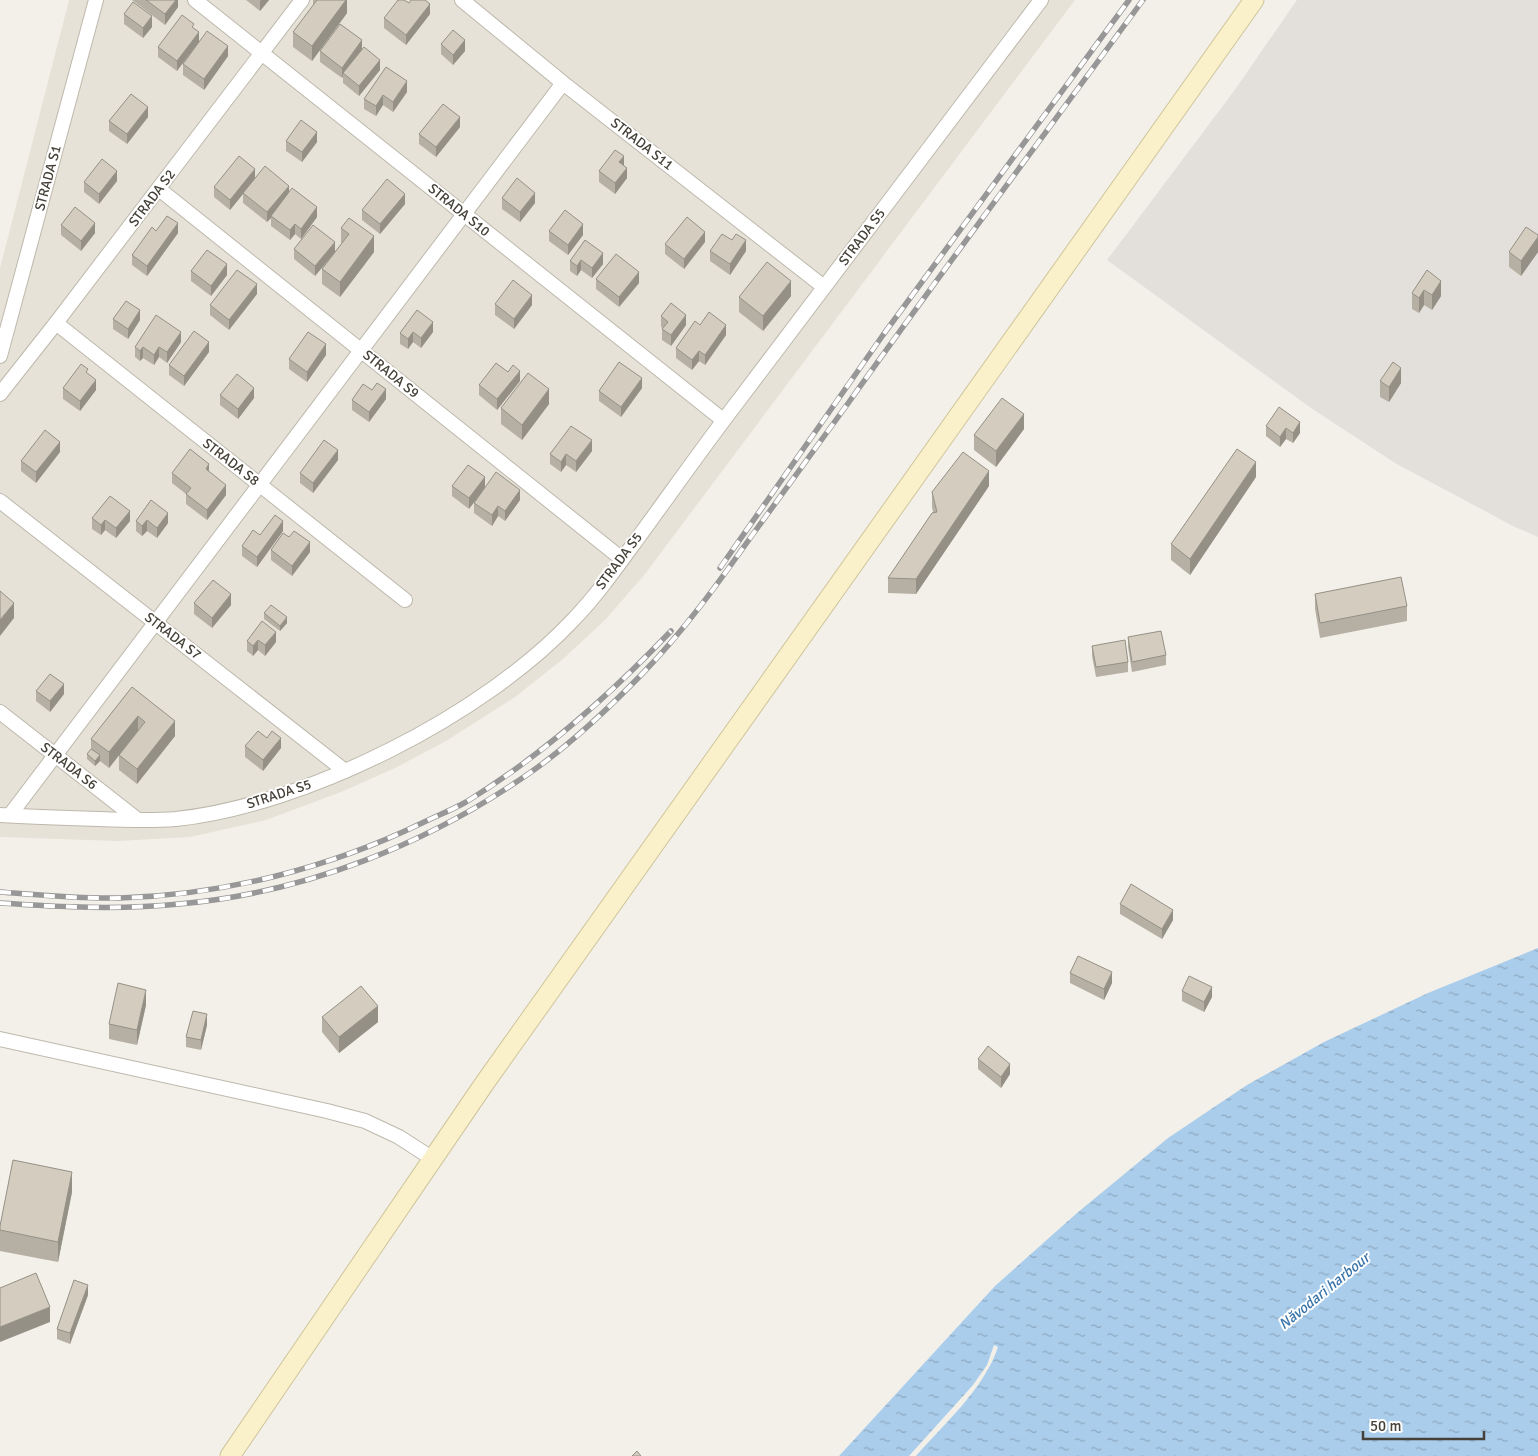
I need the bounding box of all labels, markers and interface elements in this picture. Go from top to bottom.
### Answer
street label: STRADA S11 [607,114,677,174]
street label: STRADA S1 [31,143,65,213]
street label: STRADA S2 [125,166,179,230]
street label: STRADA S10 [425,180,493,240]
street label: STRADA S5 [835,205,889,269]
street label: STRADA S9 [360,346,422,402]
street label: STRADA S8 [199,435,263,489]
street label: STRADA S5 [592,529,646,593]
street label: STRADA S7 [141,609,205,663]
street label: STRADA S6 [37,739,101,793]
street label: STRADA S5 [244,776,314,812]
water label: Năvodari harbour [1275,1247,1375,1333]
scale bar [1363,1408,1484,1440]
text: 50 m [1370,1417,1401,1435]

